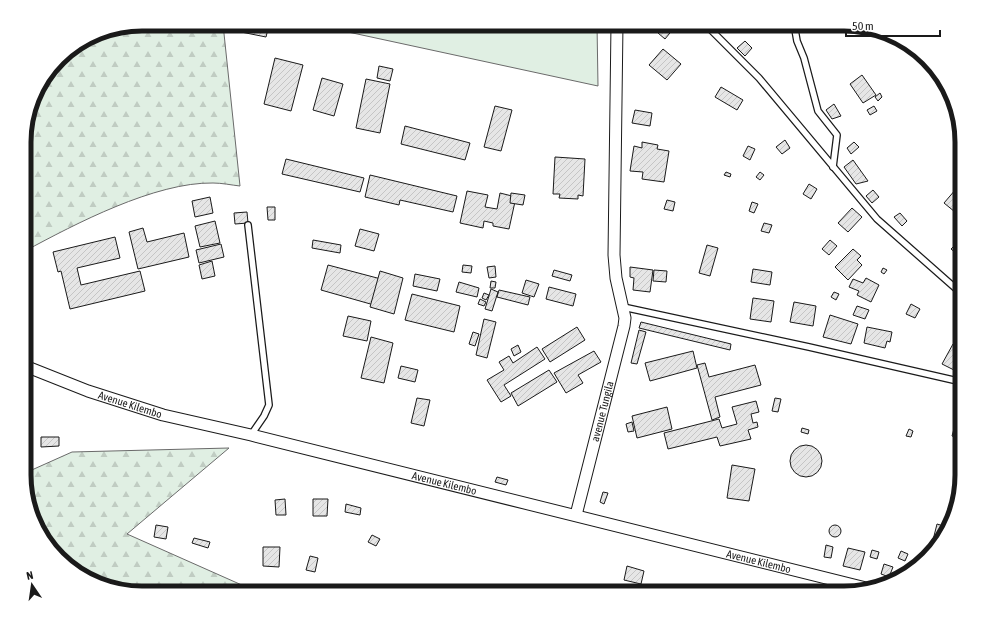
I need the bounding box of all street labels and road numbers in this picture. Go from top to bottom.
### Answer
street label: avenue Tungila [589,380,616,443]
street label: Avenue Kilembo [97,389,163,420]
street label: Avenue Kilembo [411,469,478,497]
street label: Avenue Kilembo [725,548,792,575]

